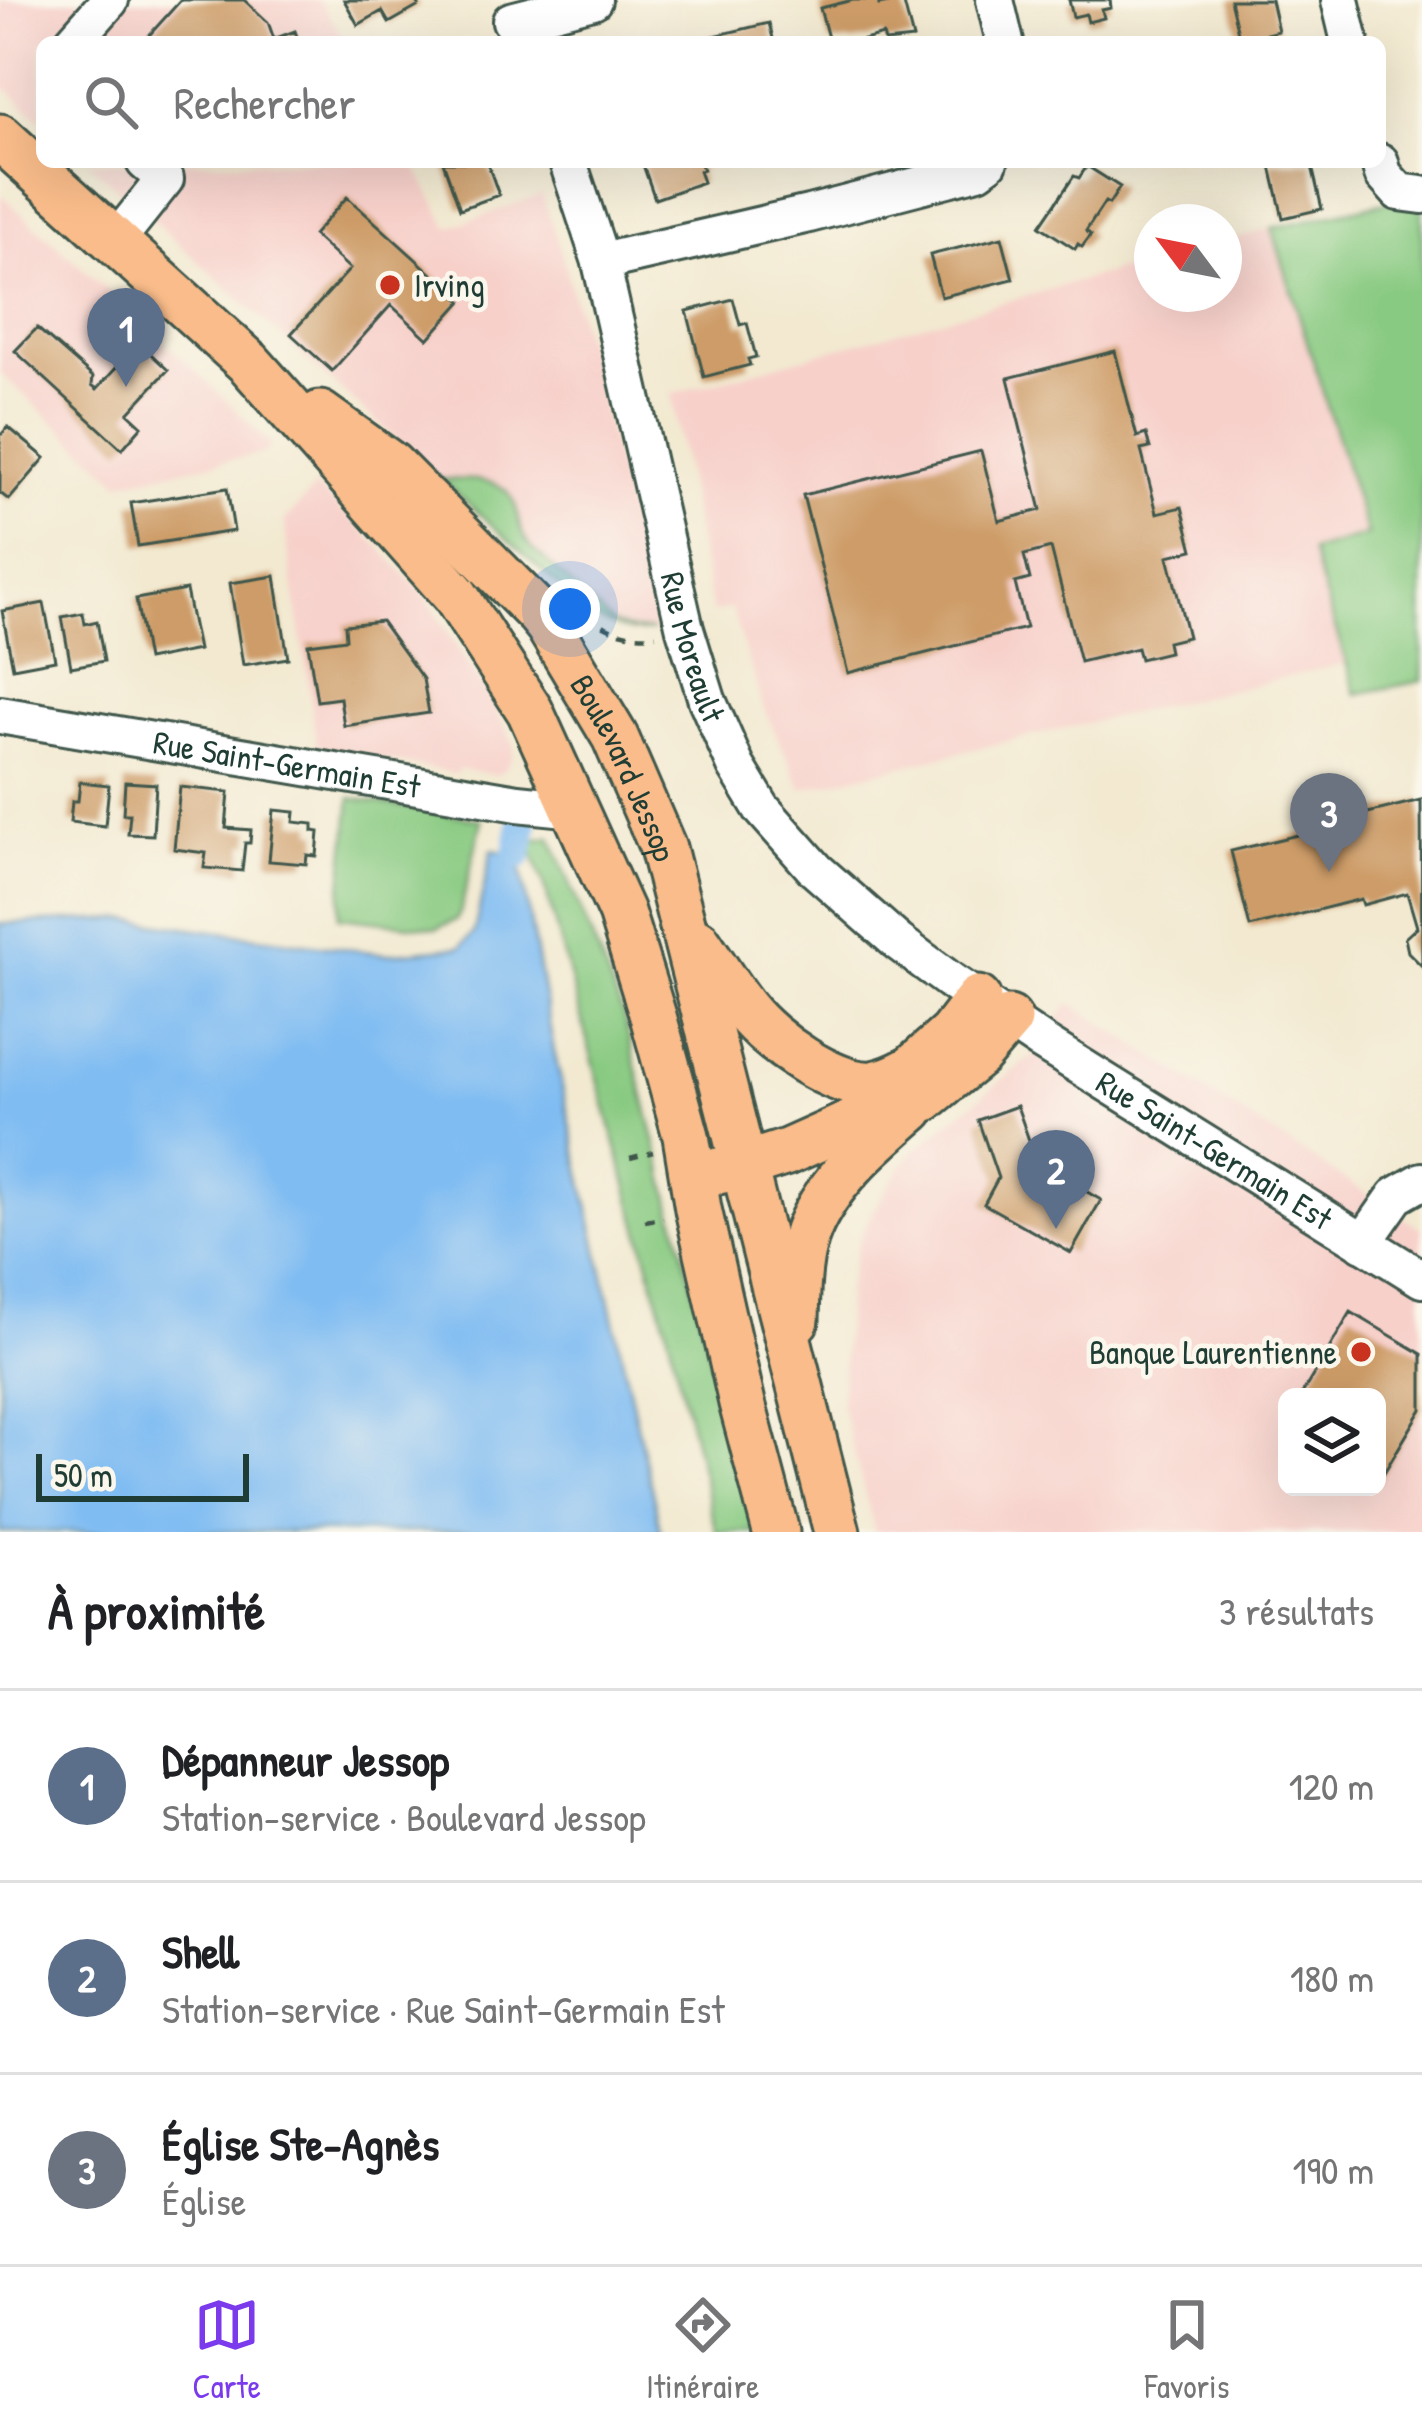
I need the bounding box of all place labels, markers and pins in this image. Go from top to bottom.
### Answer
place label: Irving [414,263,485,308]
marker: Irving [377,272,403,298]
pin: 1 [87,288,165,387]
pin: 3 [1290,773,1368,872]
pin: 2 [1017,1130,1095,1229]
place label: Banque Laurentienne [1089,1330,1337,1375]
marker: Banque Laurentienne [1348,1339,1374,1365]

